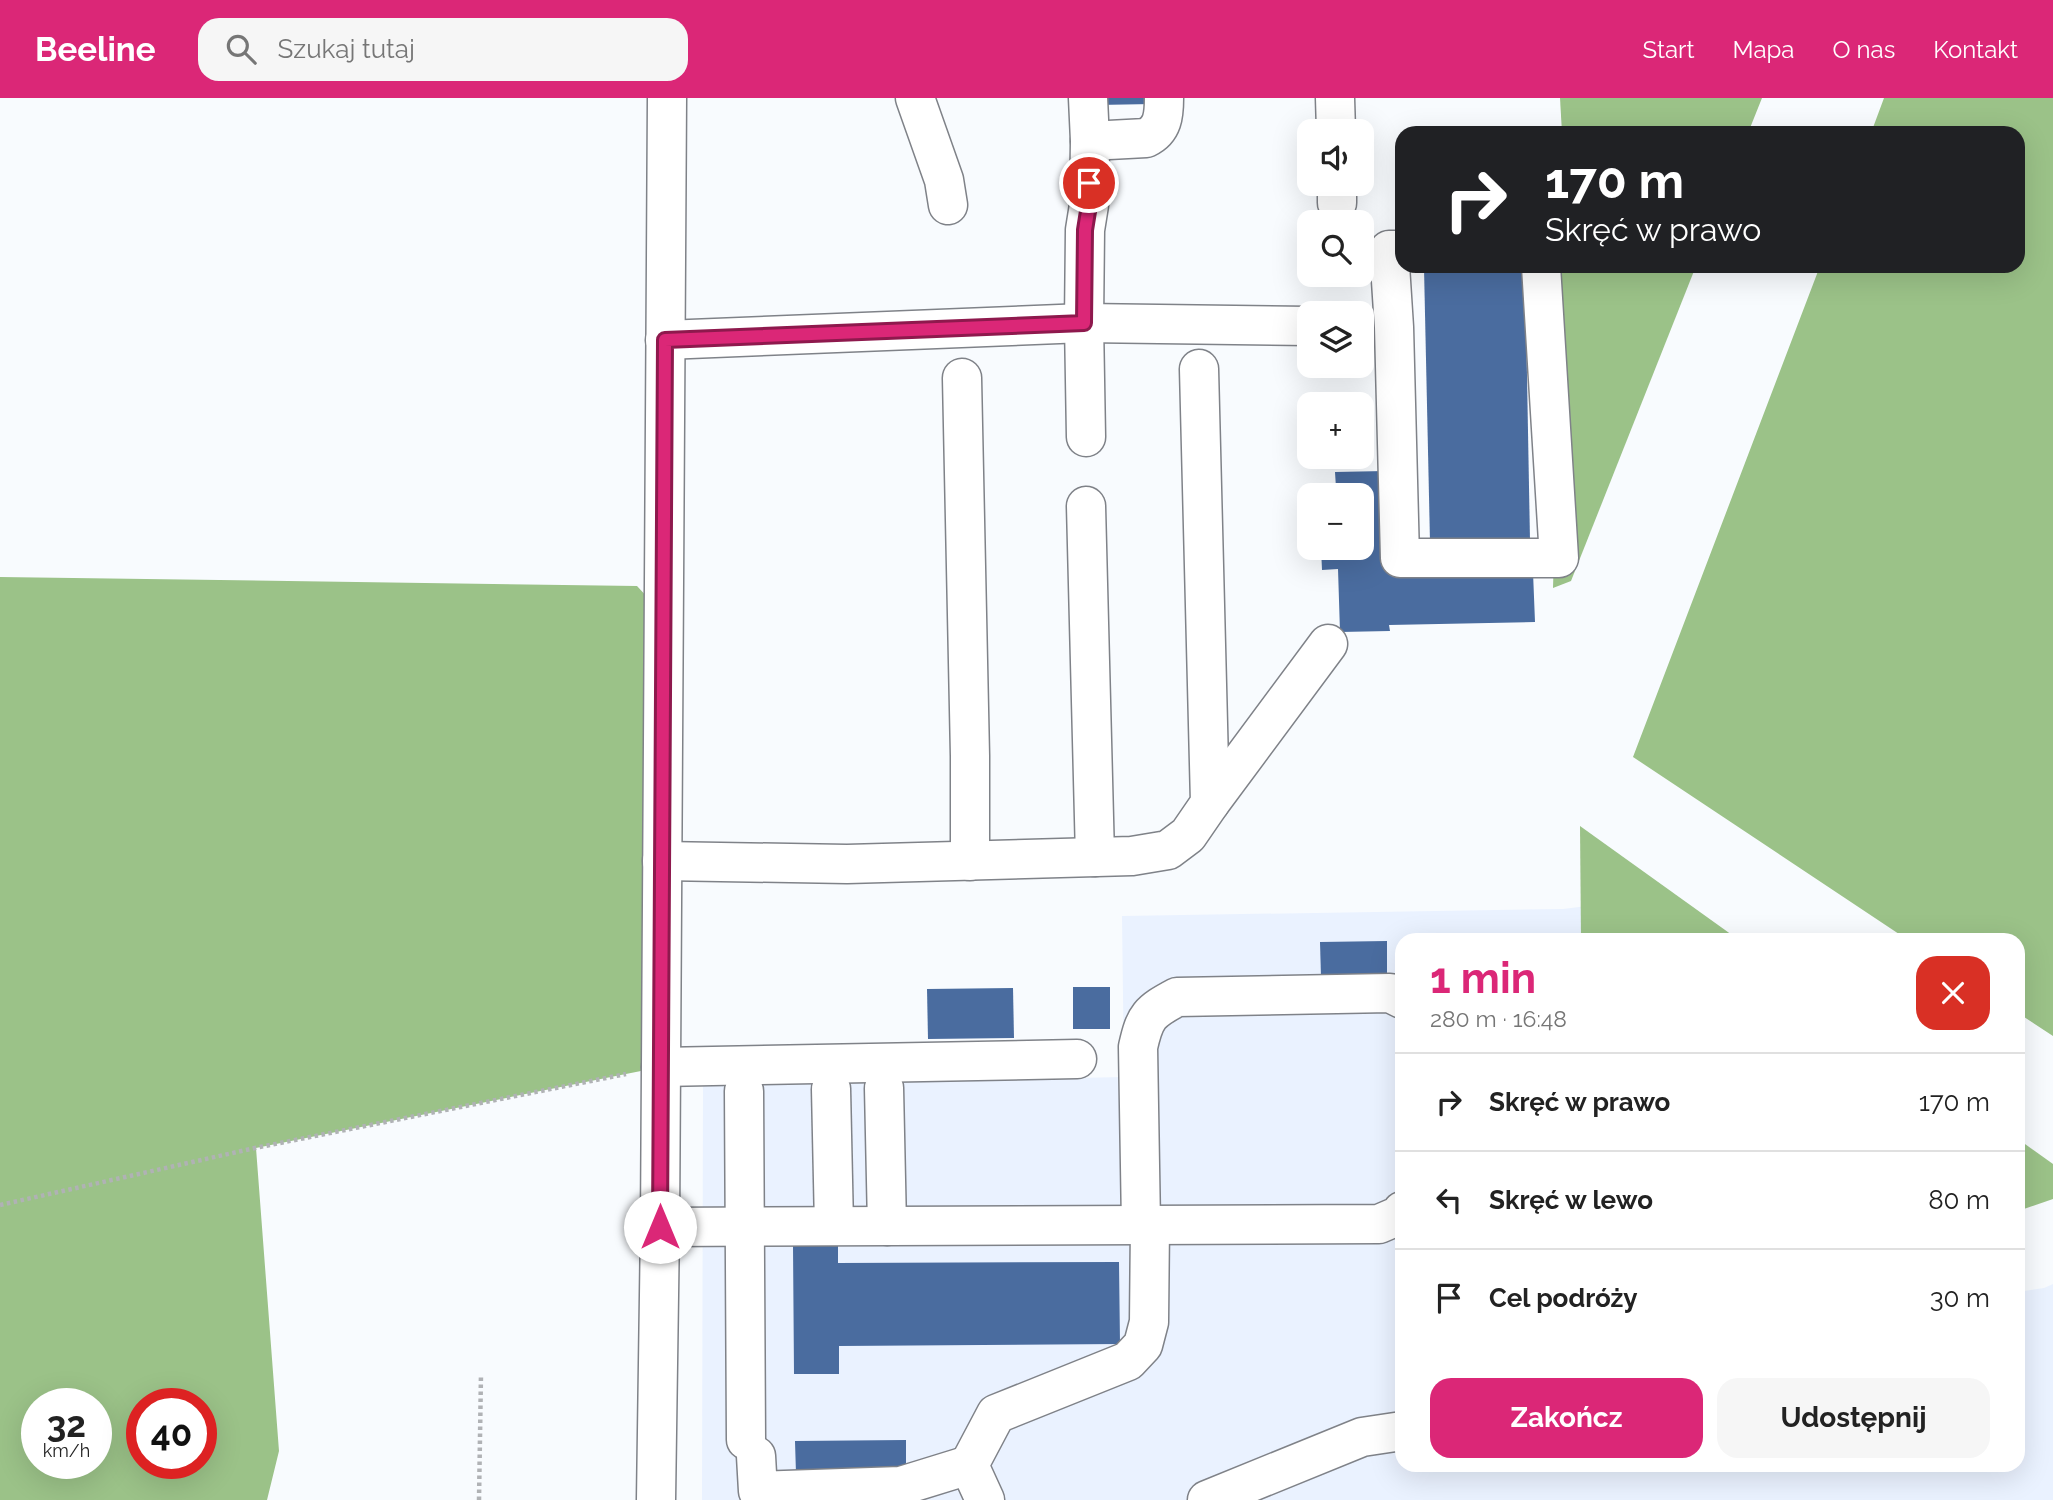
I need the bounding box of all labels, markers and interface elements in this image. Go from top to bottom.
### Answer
search box [198,18,688,81]
text: Beeline [35,30,156,69]
icon: search [222,30,260,68]
text: Szukaj tutaj [278,34,415,64]
text: Start [1643,35,1695,64]
text: Mapa [1733,35,1794,64]
text: O nas [1832,35,1895,64]
text: Kontakt [1933,35,2018,64]
map controls [1297,119,1374,560]
button: sound [1297,119,1374,196]
text: 170 m [1545,152,1684,209]
pin [1059,153,1119,213]
icon: right [1430,154,1521,245]
icon: arrive [1070,164,1108,202]
button: search [1297,210,1374,287]
text: Skręć w prawo [1545,211,1761,248]
button: layers [1297,301,1374,378]
button: + [1297,392,1374,469]
button: − [1297,483,1374,560]
text: 1 min [1430,954,1536,1003]
button: close [1916,956,1990,1030]
text: 280 m · 16:48 [1430,1005,1567,1032]
icon: right [1430,1083,1468,1121]
text: Skręć w prawo [1489,1087,1670,1117]
text: 170 m [1919,1087,1990,1117]
icon: left [1430,1181,1468,1219]
text: Skręć w lewo [1489,1185,1653,1215]
text: 80 m [1928,1185,1990,1215]
position arrow [623,1190,697,1264]
icon: arrive [1430,1279,1468,1317]
text: Cel podróży [1489,1283,1638,1313]
text: 30 m [1930,1283,1990,1313]
button: Zakończ [1430,1378,1703,1458]
button: Udostępnij [1717,1378,1990,1458]
speed limit sign: 40 [126,1388,217,1479]
text: 32 [47,1404,86,1445]
text: km/h [43,1440,90,1461]

